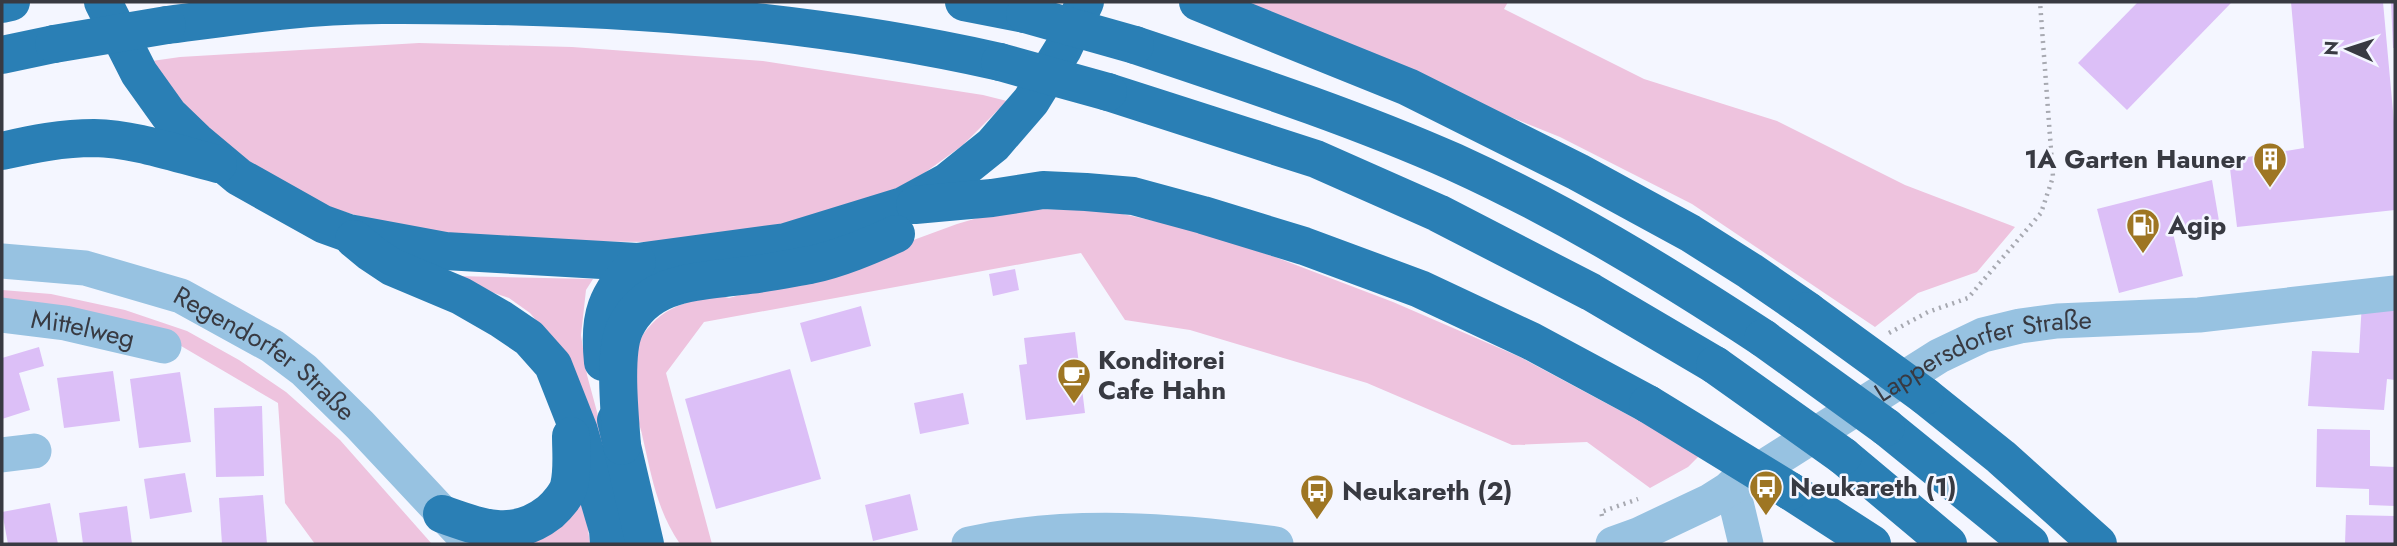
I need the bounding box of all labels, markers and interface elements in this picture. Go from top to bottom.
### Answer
north arrow [2313,14,2383,84]
text: N [2318,40,2345,56]
place label: 1A Garten Hauner [2024,140,2246,178]
building icon: 1A Garten Hauner [2251,140,2289,189]
fuel station icon: Agip [2124,206,2162,255]
place label: Agip [2167,206,2226,244]
street label: Regendorfer Straße [167,276,364,429]
street label: Mittelweg [29,300,139,358]
street label: Lappersdorfer Straße [1867,301,2092,411]
place label: Konditorei Cafe Hahn [1098,341,1226,409]
cafe icon: Konditorei Cafe Hahn [1055,356,1093,405]
bus stop icon: Neukareth (1) [1747,468,1785,517]
place label: Neukareth (1) [1790,468,1957,506]
bus stop icon: Neukareth (2) [1298,472,1336,521]
place label: Neukareth (2) [1342,472,1512,510]

